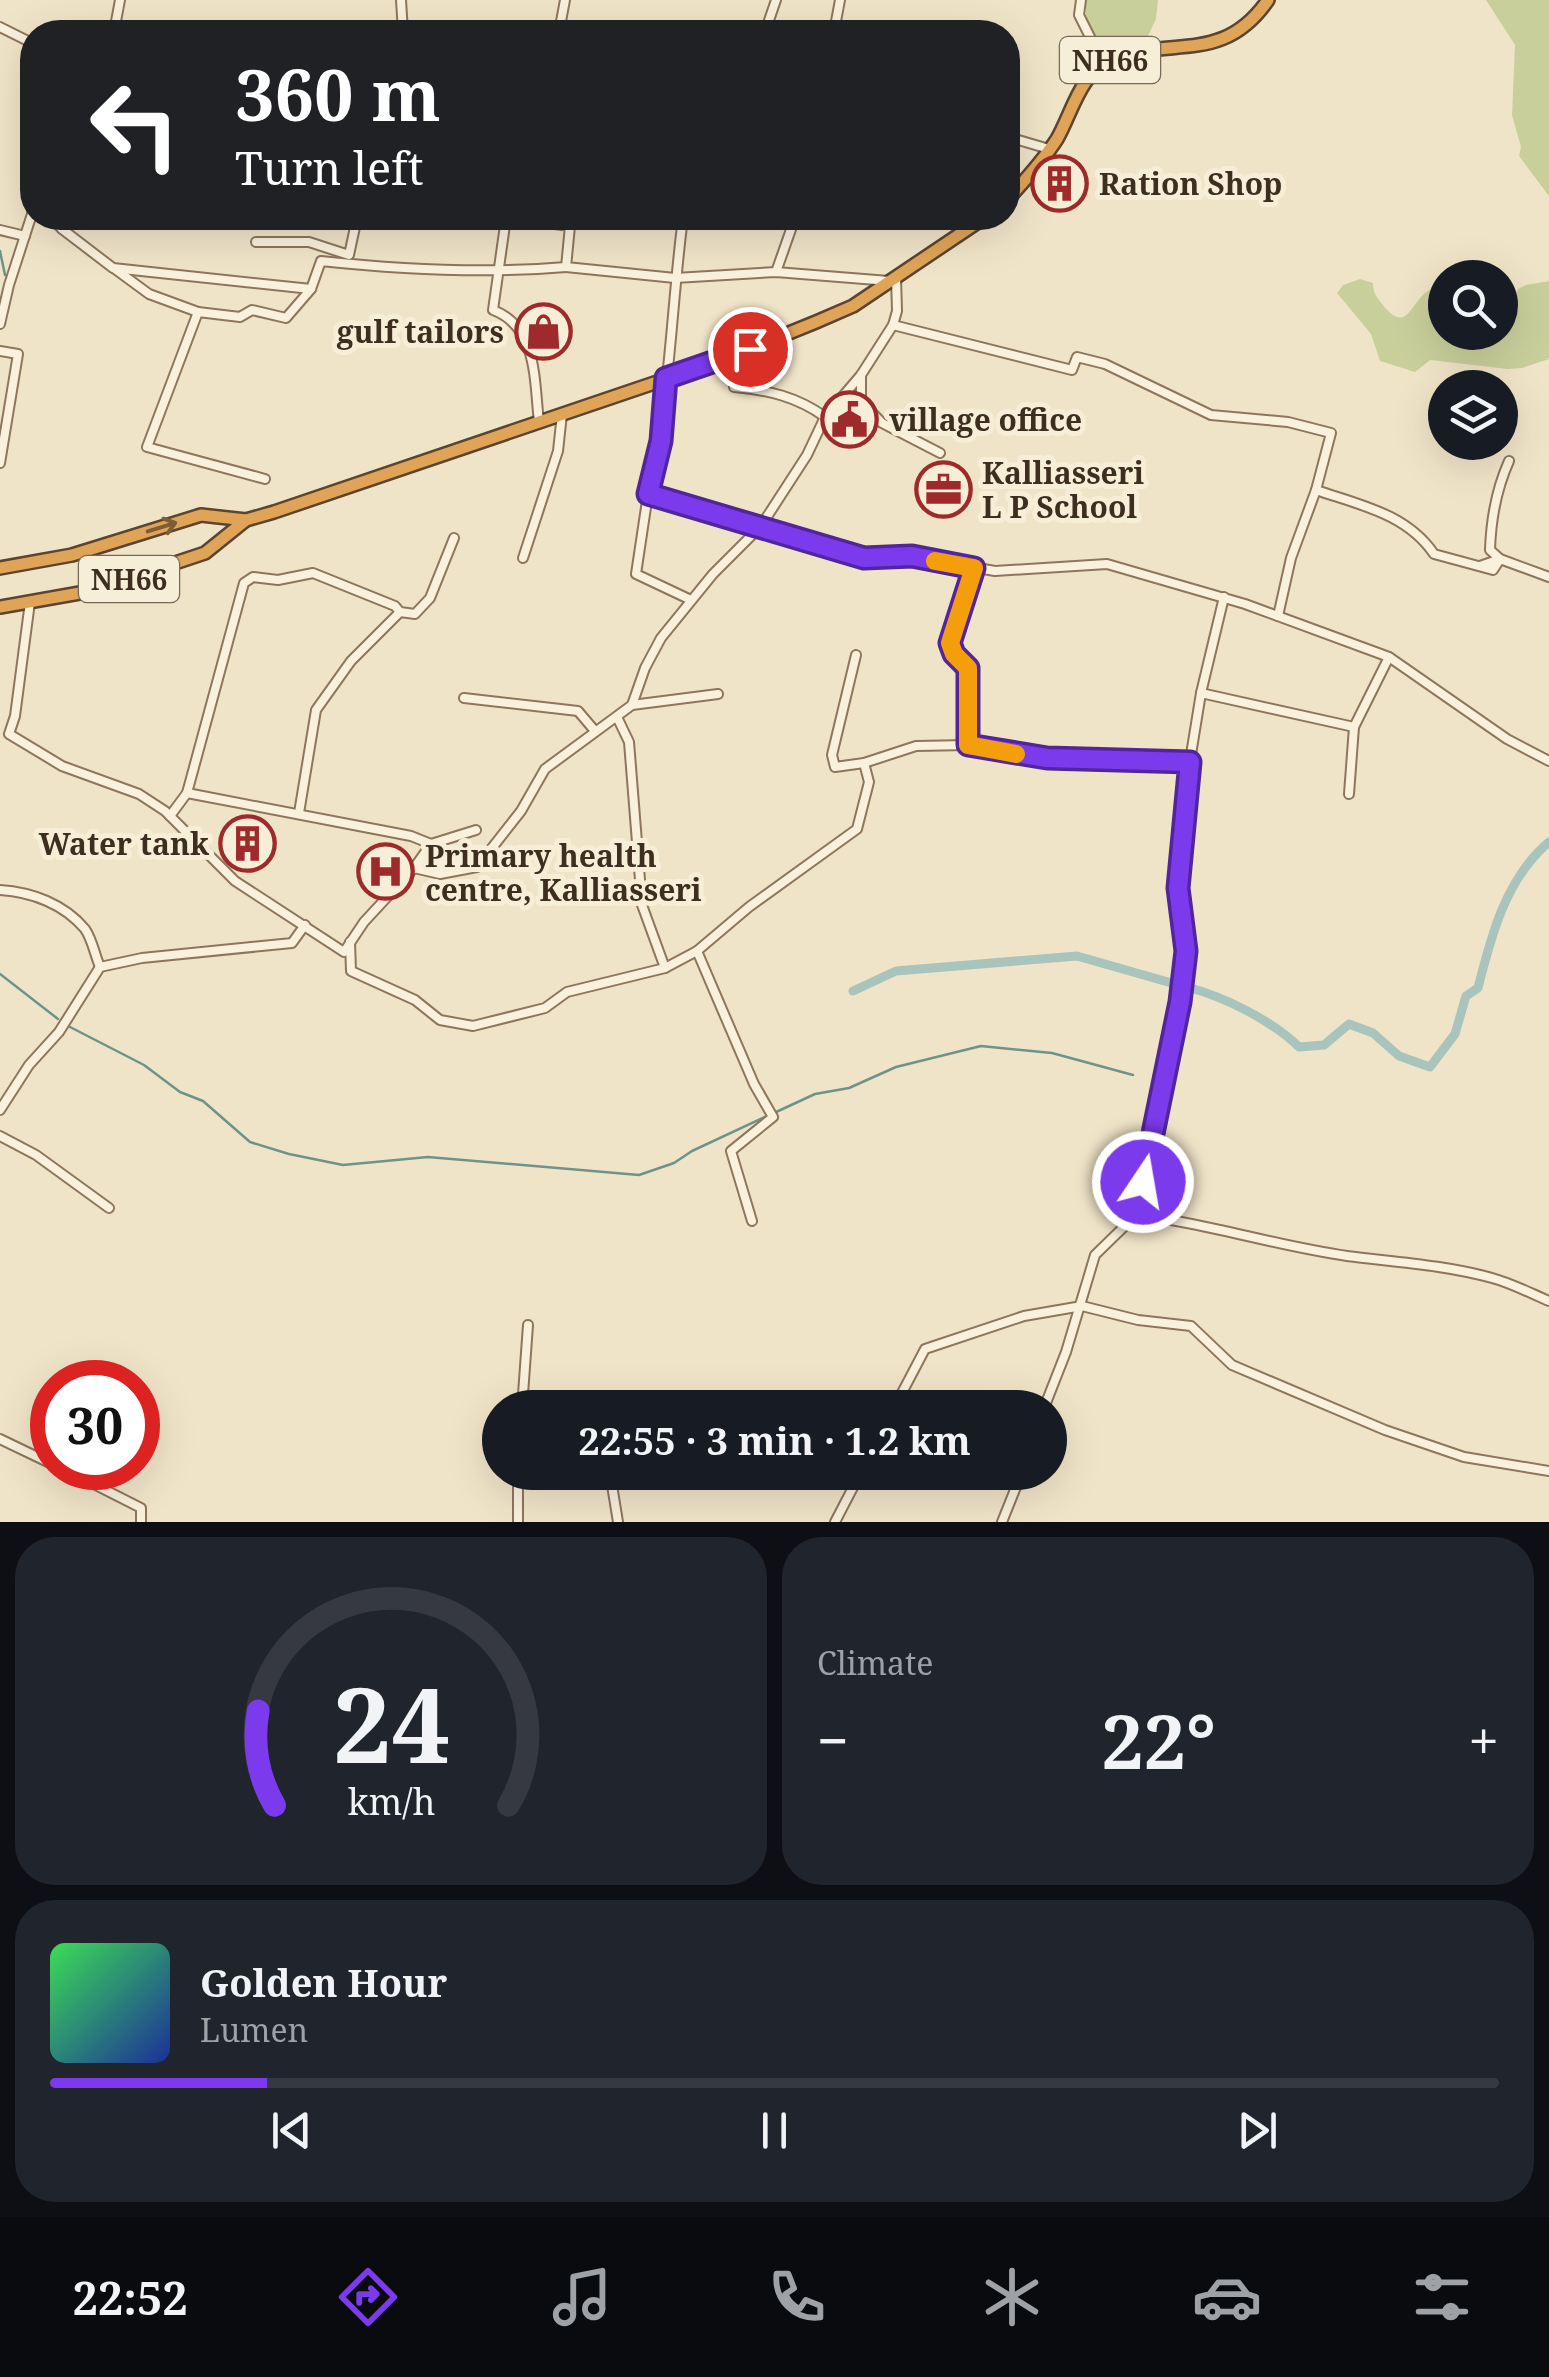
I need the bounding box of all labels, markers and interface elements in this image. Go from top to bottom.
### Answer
road number: NH66 [1060,37,1160,83]
text: 360 m [235,46,441,142]
icon: left [70,60,200,190]
text: Turn left [235,137,424,198]
building icon: Ration Shop [1030,153,1090,213]
place label: Ration Shop [1099,163,1282,204]
map controls [1428,260,1518,460]
button: search [1428,260,1518,350]
shop icon: gulf tailors [513,301,573,361]
pin [708,307,793,392]
place label: gulf tailors [337,311,504,352]
icon: arrive [723,322,778,377]
button: layers [1428,370,1518,460]
public building icon: village office [820,389,880,449]
place label: village office [889,399,1082,440]
place label: Kalliasseri L P School [982,452,1144,527]
office icon: Kalliasseri L P School [913,459,973,519]
one-way arrow [146,517,177,535]
road number: NH66 [79,556,179,602]
building icon: Water tank [218,813,278,873]
place label: Water tank [39,823,210,864]
place label: Primary health centre, Kalliasseri [425,835,702,910]
hospital icon: Primary health centre, Kalliasseri [356,842,416,902]
position arrow [1091,1130,1195,1234]
speed limit sign: 30 [30,1360,160,1490]
text: 22:55 · 3 min · 1.2 km [578,1414,971,1466]
text: Climate [817,1641,933,1684]
text: 24 [332,1652,450,1793]
text: 22° [1101,1689,1216,1791]
text: − [817,1702,849,1777]
text: + [1468,1702,1499,1777]
text: km/h [347,1777,435,1825]
text: Golden Hour [200,1956,447,2008]
text: Lumen [200,2008,308,2051]
icon: previous [264,2103,319,2158]
icon: pause [747,2103,802,2158]
icon: next [1230,2103,1285,2158]
icon: directions [333,2262,403,2332]
icon: music [547,2262,617,2332]
icon: phone [762,2262,832,2332]
icon: climate [977,2262,1047,2332]
icon: car [1192,2262,1262,2332]
icon: filters [1407,2262,1477,2332]
text: 22:52 [72,2267,188,2328]

